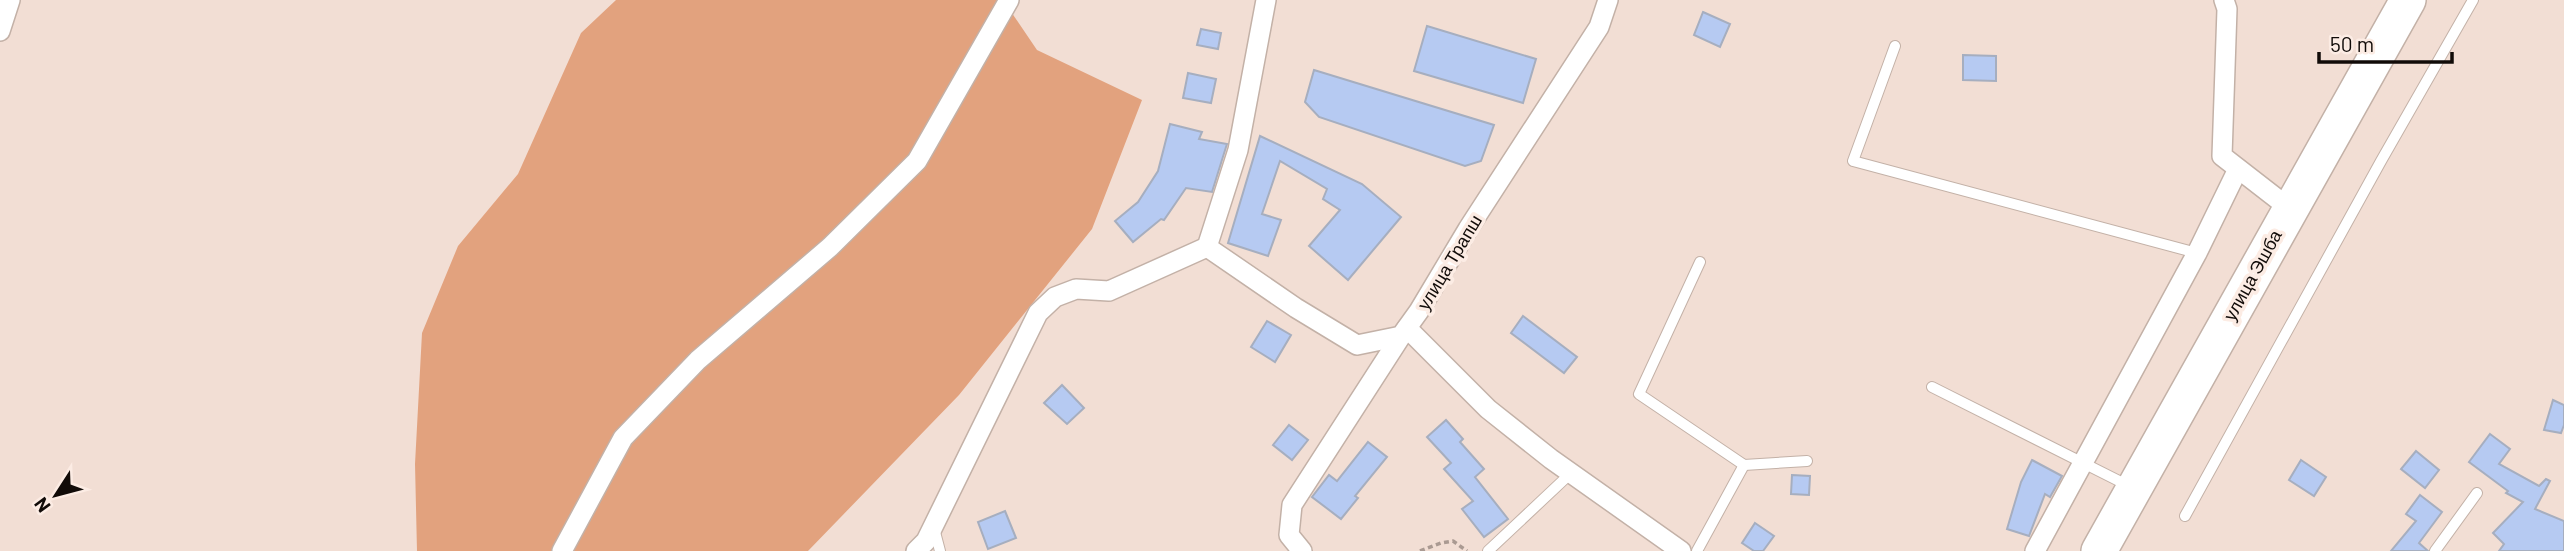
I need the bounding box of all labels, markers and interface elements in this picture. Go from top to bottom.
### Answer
scale bar [2319,21,2452,65]
text: 50 m [2330,31,2374,56]
street label: улица Трапш [1412,210,1486,314]
street label: улица Эшба [2218,225,2286,324]
north arrow [21,460,91,530]
text: N [29,493,55,517]

